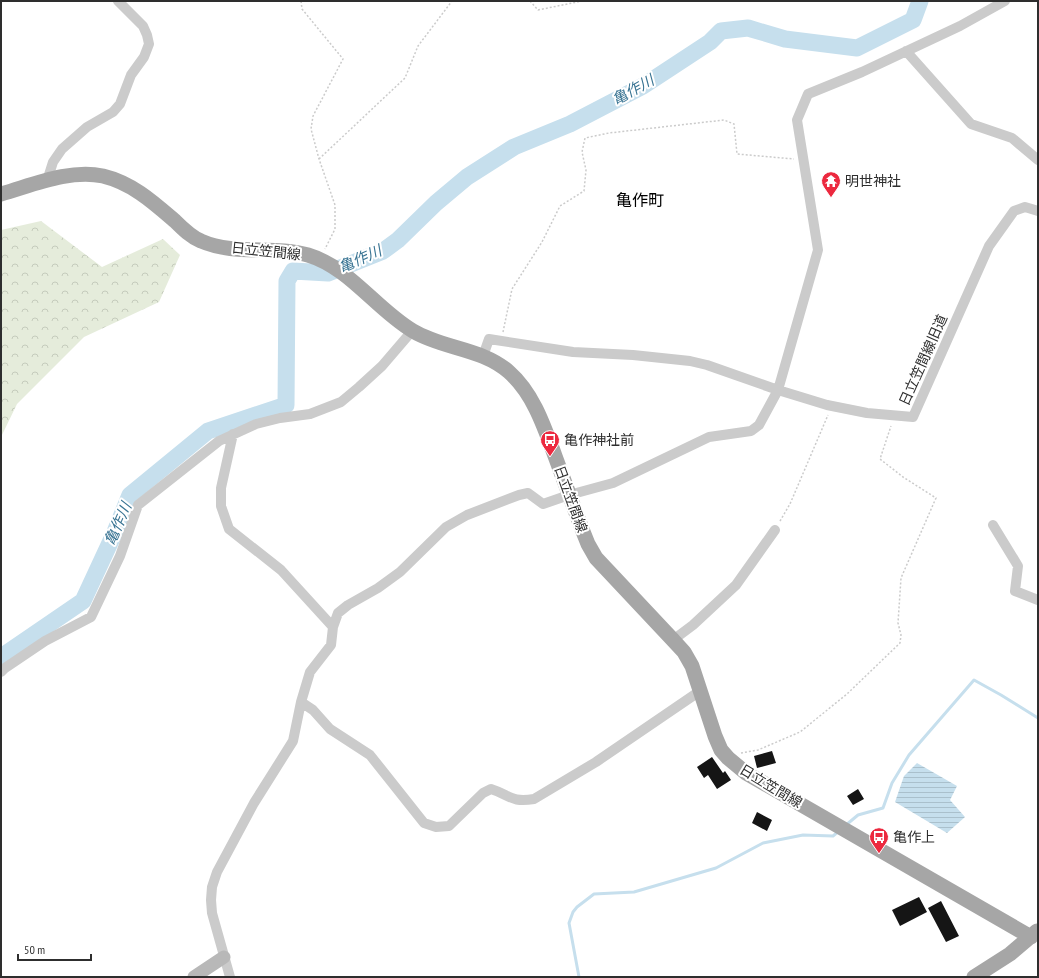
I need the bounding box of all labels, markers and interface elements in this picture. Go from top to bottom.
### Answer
water label: 亀作川 [608,69,659,109]
temple icon: 明世神社 [820,170,842,198]
place label: 明世神社 [845,172,901,190]
district label: 亀作町 [616,190,664,210]
street label: 日立笠間線 [230,238,302,264]
water label: 亀作川 [335,240,386,276]
street label: 日立笠間線旧道 [895,312,951,408]
bus stop icon: 亀作神社前 [539,429,561,457]
place label: 亀作神社前 [564,431,634,449]
street label: 日立笠間線 [551,463,591,535]
water label: 亀作川 [100,498,136,548]
street label: 日立笠間線 [736,760,806,812]
bus stop icon: 亀作上 [868,826,890,854]
place label: 亀作上 [893,828,935,846]
scale bar [18,936,91,962]
text: 50 m [24,942,45,957]

